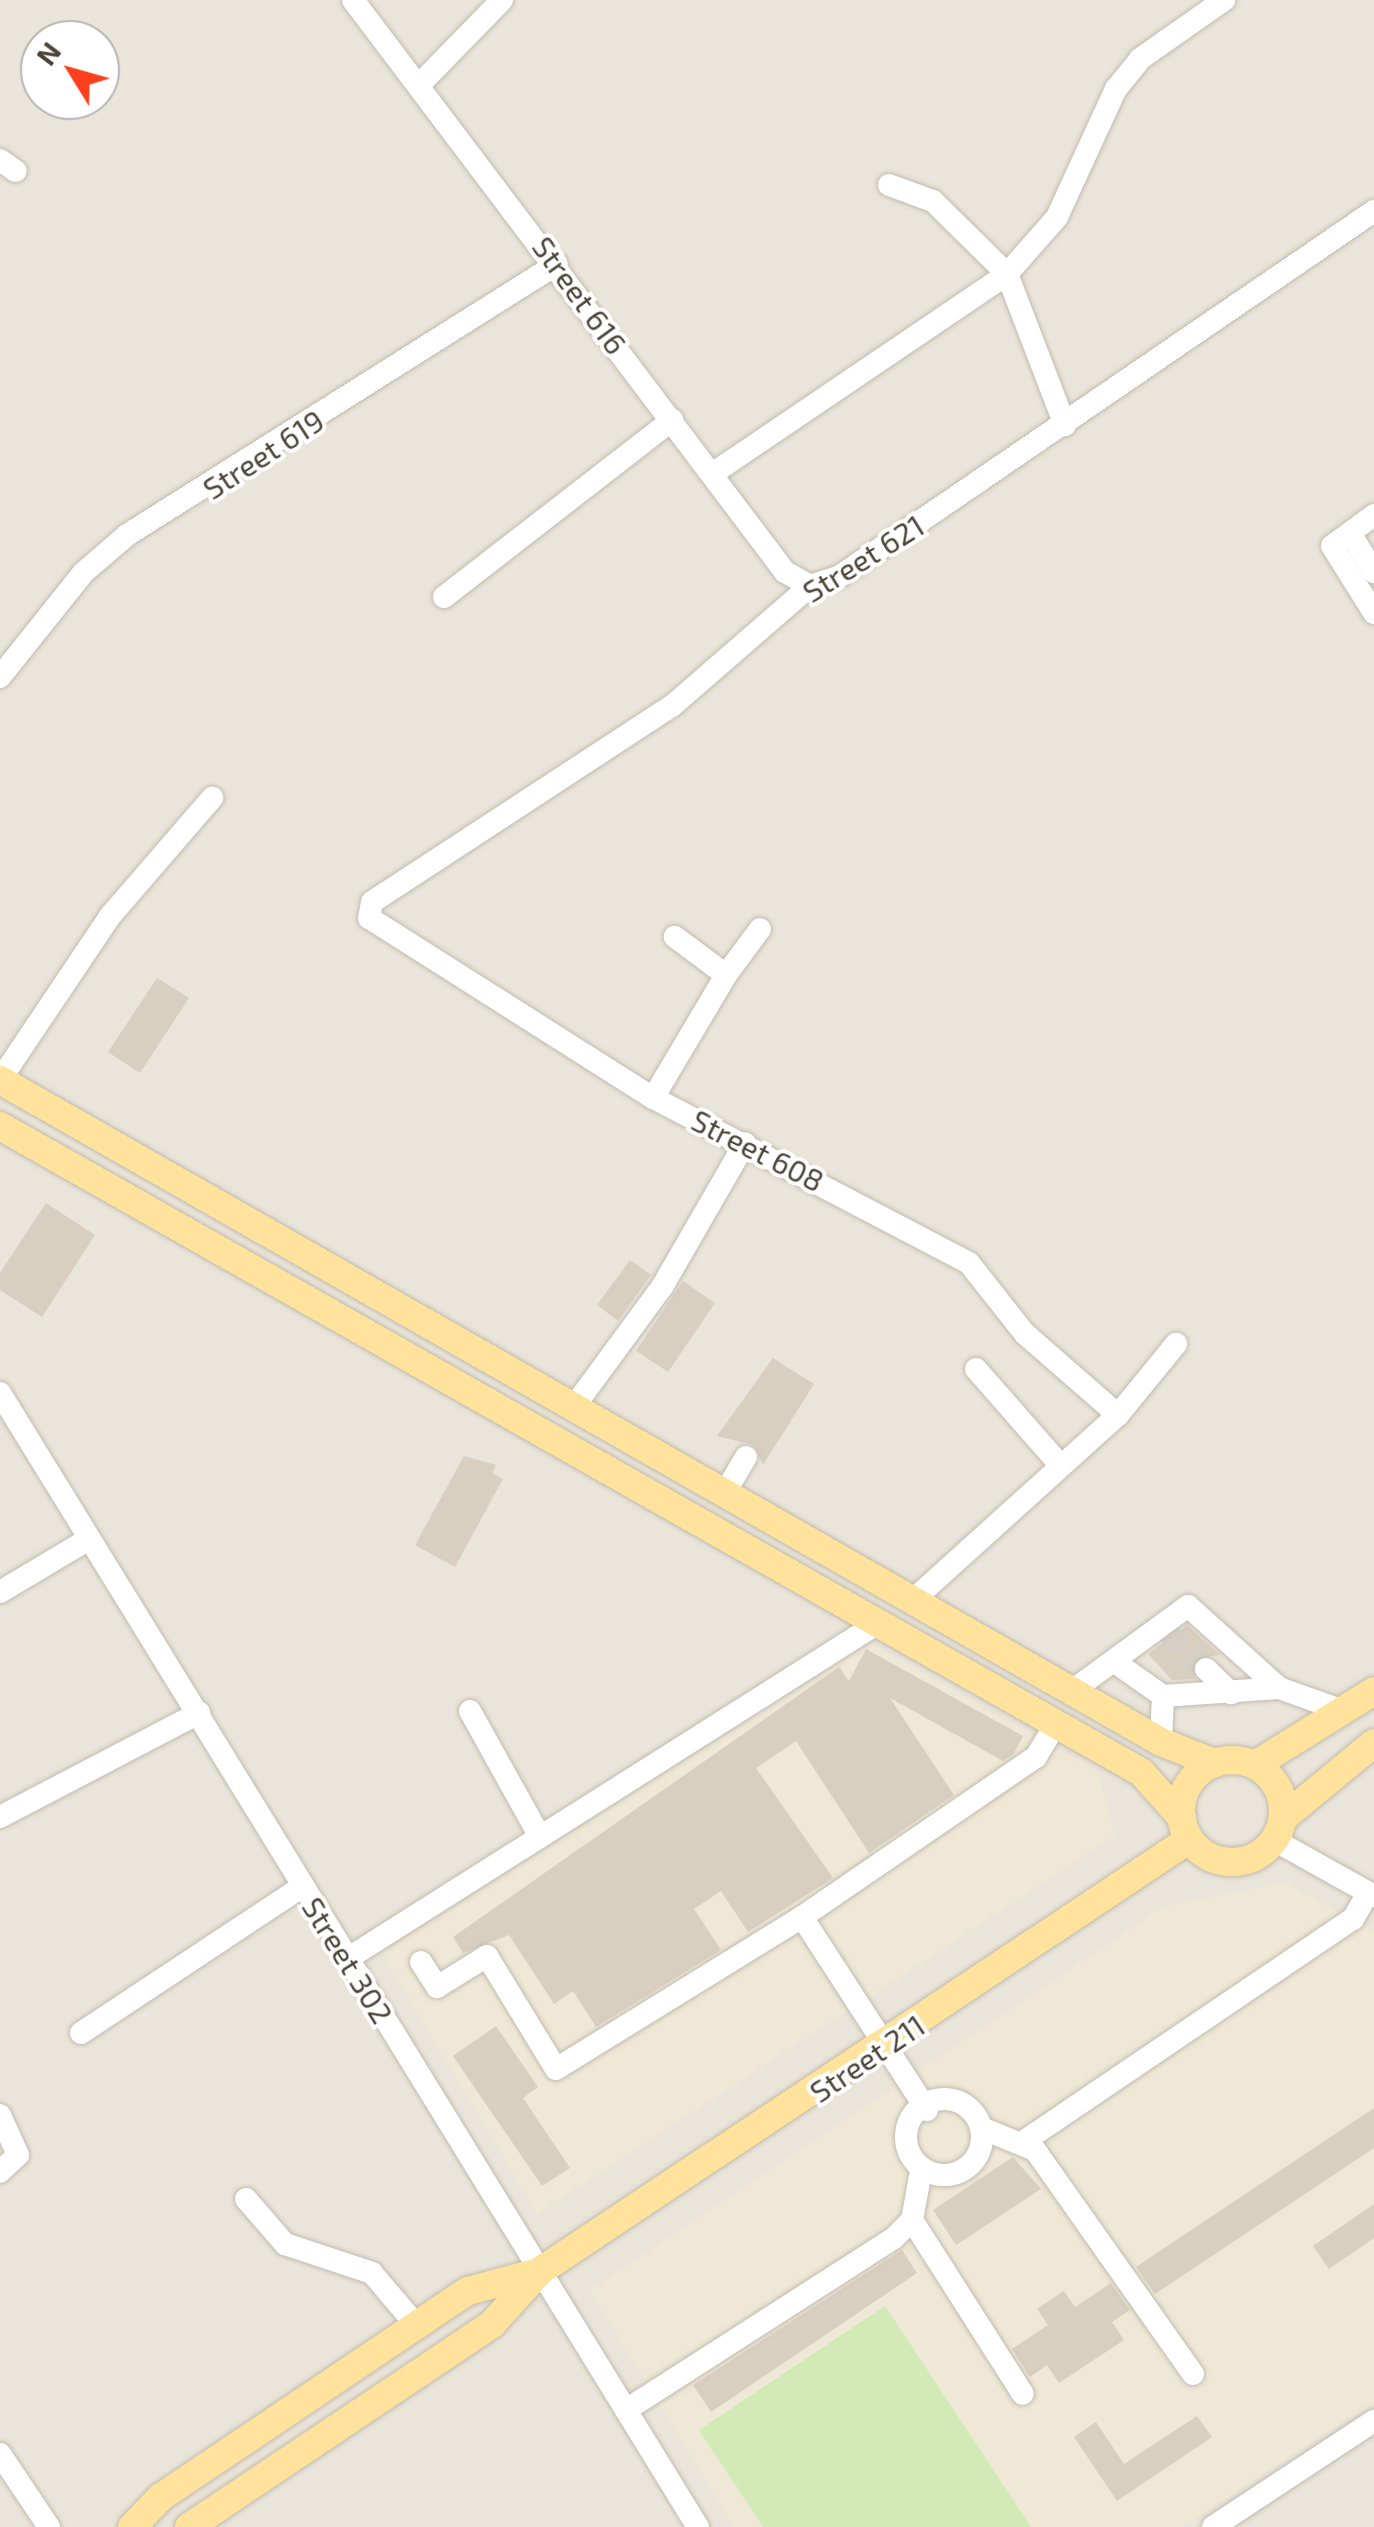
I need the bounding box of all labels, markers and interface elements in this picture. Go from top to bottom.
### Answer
north arrow [20,20,120,120]
text: N [28,35,67,71]
street label: Street 616 [525,229,635,361]
street label: Street 619 [196,402,330,506]
street label: Street 621 [796,507,930,609]
street label: Street 608 [686,1101,830,1199]
street label: Street 302 [295,1890,401,2030]
street label: Street 211 [803,2007,931,2109]

